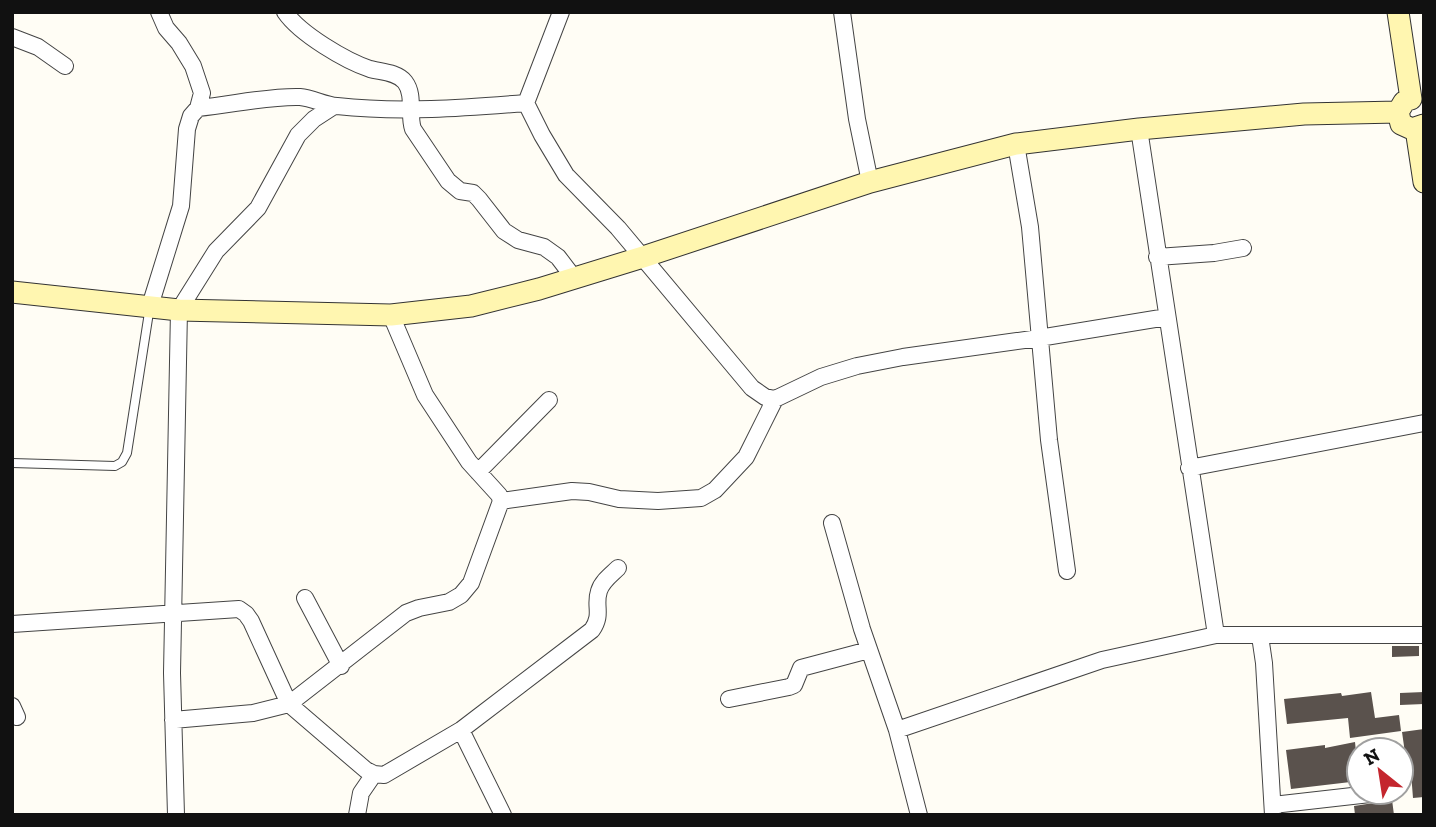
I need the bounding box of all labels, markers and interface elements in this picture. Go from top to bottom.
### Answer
north arrow [1345,736,1415,806]
text: N [1360,743,1384,770]

